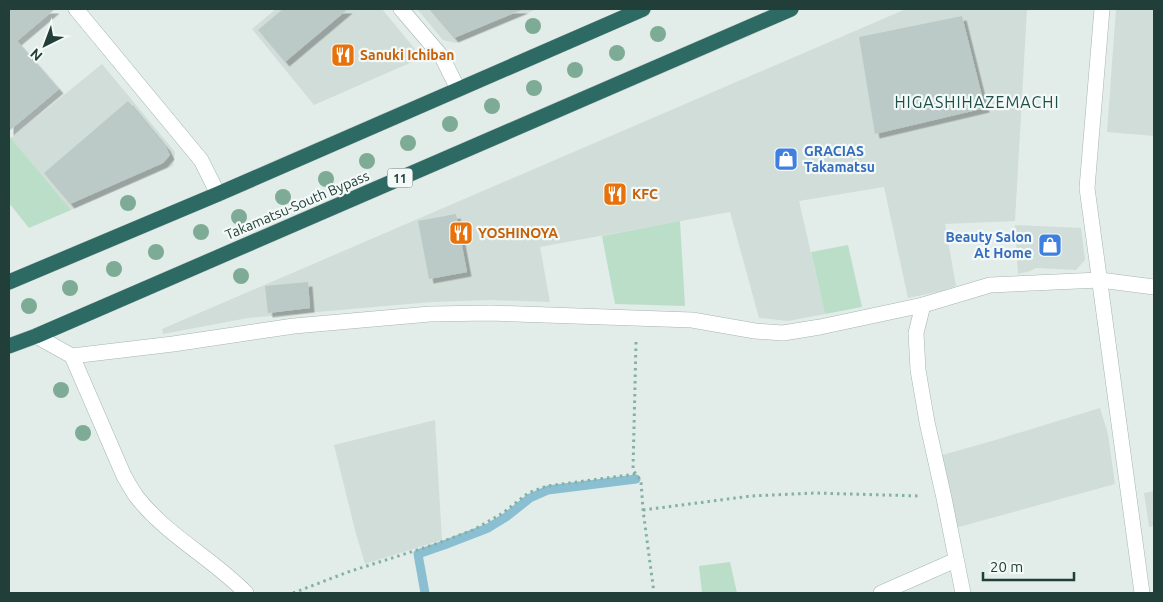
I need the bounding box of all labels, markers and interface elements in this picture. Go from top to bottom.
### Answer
north arrow [20,20,70,70]
restaurant icon: Sanuki Ichiban [330,42,356,68]
text: N [27,45,46,64]
place label: Sanuki Ichiban [360,47,454,63]
district label: HIGASHIHAZEMACHI [894,93,1060,111]
place label: GRACIAS Takamatsu [804,143,875,175]
shop icon: GRACIAS Takamatsu [773,146,799,172]
street label: Takamatsu-South Bypass [223,167,371,243]
road number: 11 [388,168,412,188]
restaurant icon: KFC [602,181,628,207]
place label: KFC [632,186,658,202]
restaurant icon: YOSHINOYA [448,220,474,246]
place label: YOSHINOYA [478,225,558,241]
place label: Beauty Salon At Home [945,229,1032,261]
shop icon: Beauty Salon At Home [1037,232,1063,258]
scale bar [983,550,1074,582]
text: 20 m [990,558,1023,575]

